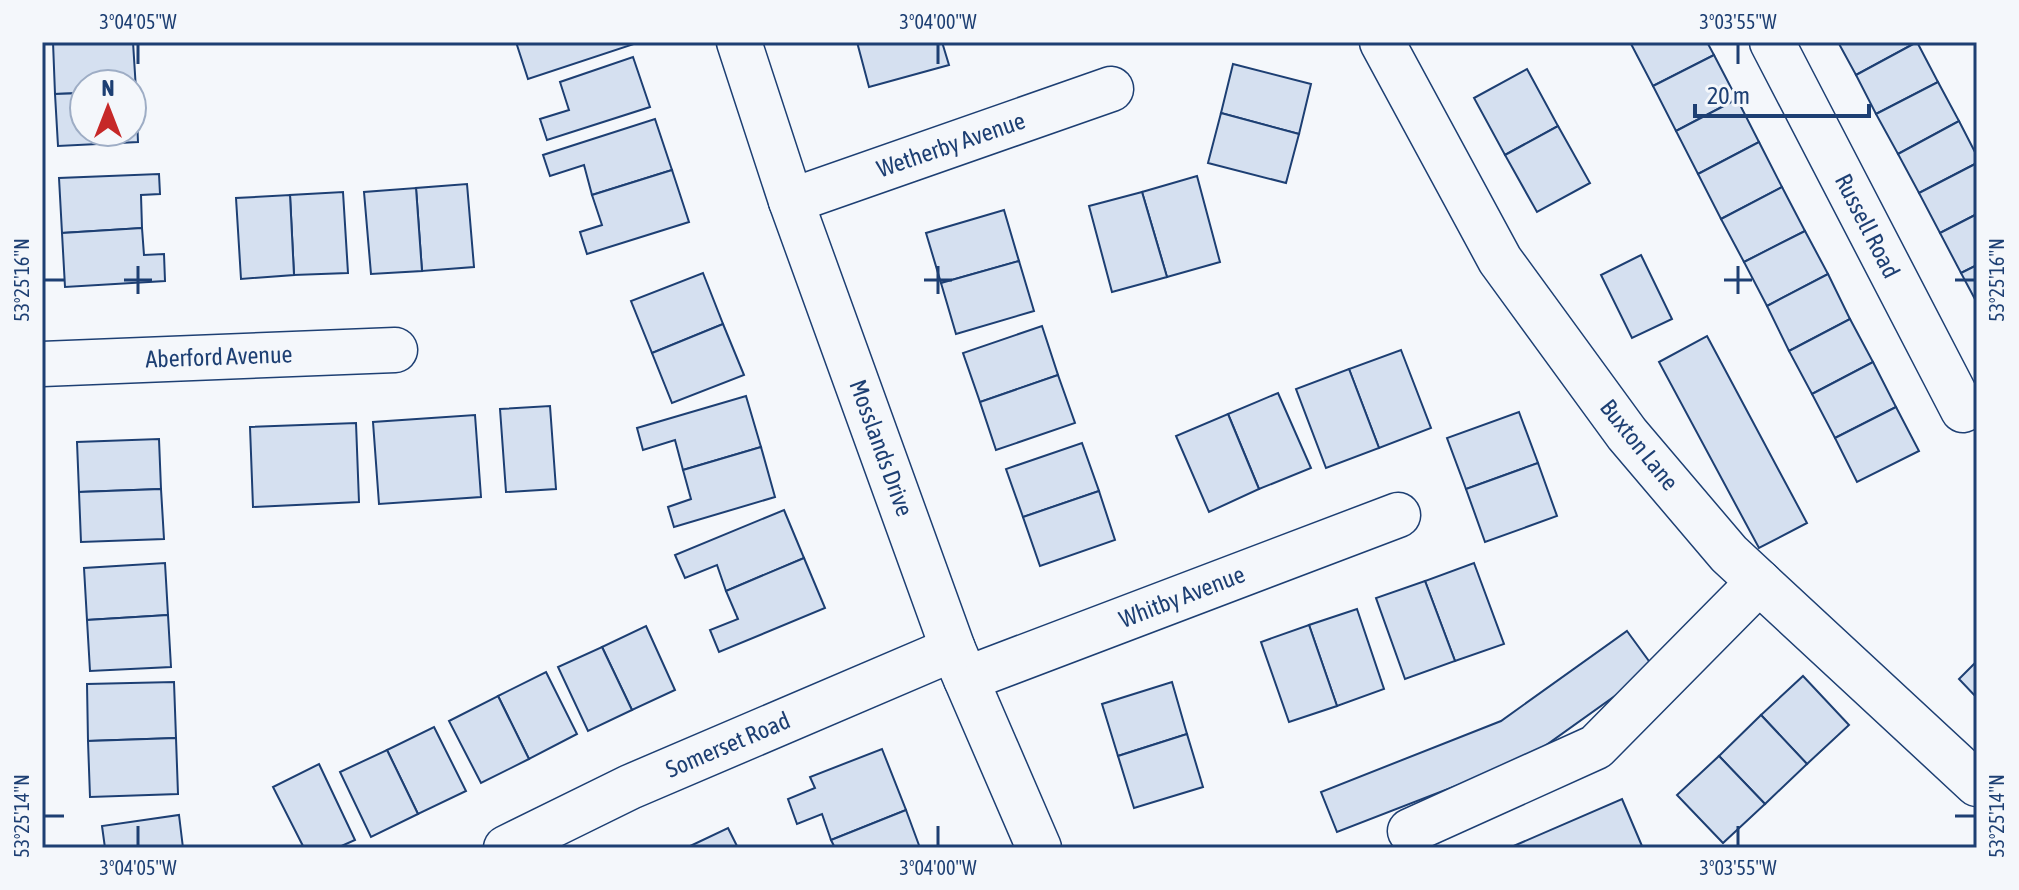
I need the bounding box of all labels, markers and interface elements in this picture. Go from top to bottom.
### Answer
text: 3°04'05"W [100,10,177,33]
text: 3°04'00"W [900,10,977,33]
text: 3°03'55"W [1700,10,1777,33]
north arrow [68,68,148,148]
scale bar [1695,68,1869,118]
text: N [102,75,114,101]
text: 20 m [1707,82,1750,109]
street label: Wetherby Avenue [873,107,1028,183]
street label: Russell Road [1830,169,1905,282]
text: 53°25'16"N [10,238,33,322]
text: 53°25'16"N [1985,238,2008,322]
street label: Aberford Avenue [145,340,293,373]
street label: Mosslands Drive [844,376,919,520]
street label: Buxton Lane [1595,394,1684,495]
street label: Whitby Avenue [1115,560,1248,633]
street label: Somerset Road [662,706,794,783]
text: 53°25'14"N [10,774,33,858]
text: 53°25'14"N [1985,774,2008,858]
text: 3°04'05"W [100,856,177,879]
text: 3°04'00"W [900,856,977,879]
text: 3°03'55"W [1700,856,1777,879]

